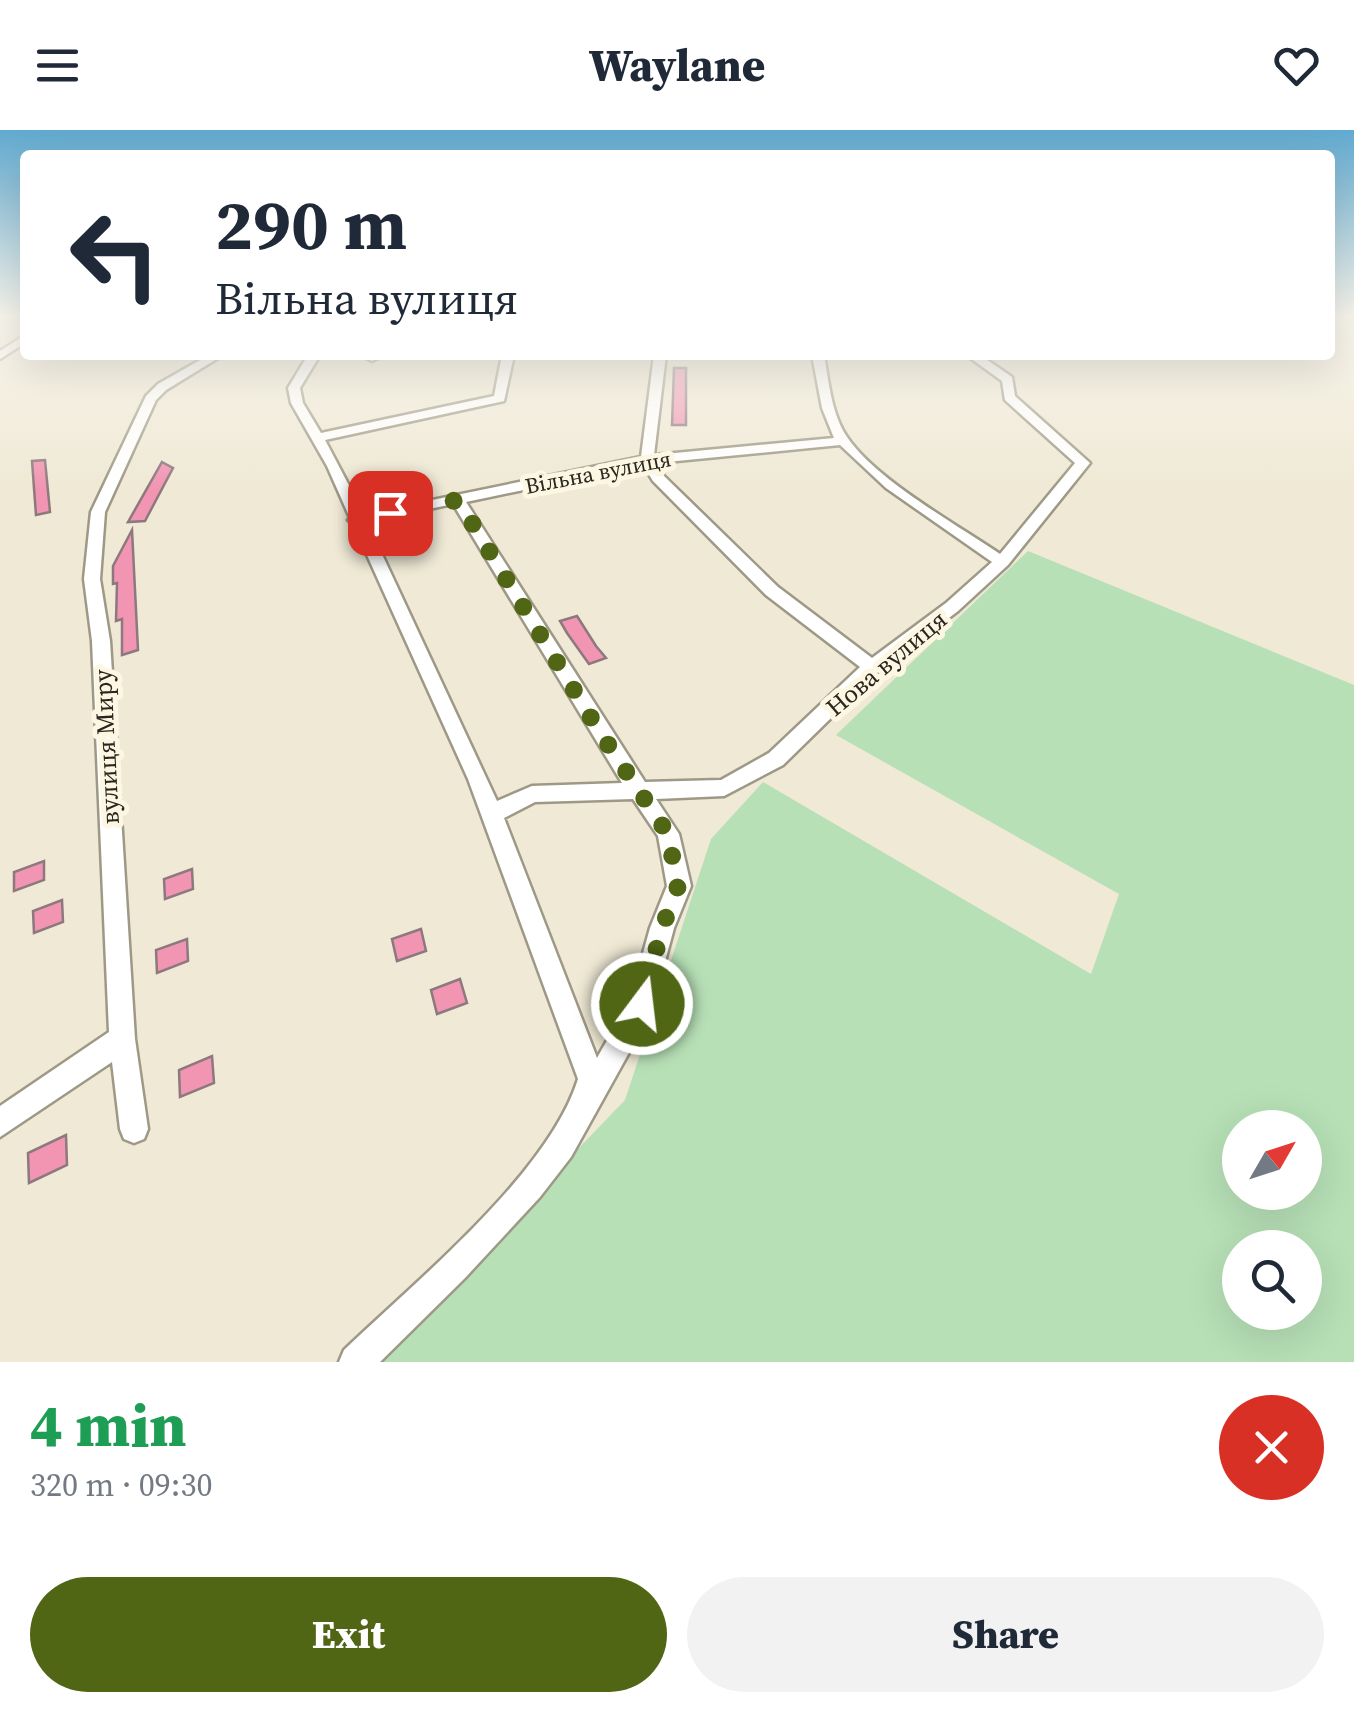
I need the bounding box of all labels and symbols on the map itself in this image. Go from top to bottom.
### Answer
street label: Вільна вулиця [522,443,674,501]
pin [348,471,433,556]
street label: Нова вулиця [818,602,954,724]
street label: вулиця Миру [85,668,127,825]
position arrow [590,952,694,1056]
north arrow [1222,1110,1322,1210]

